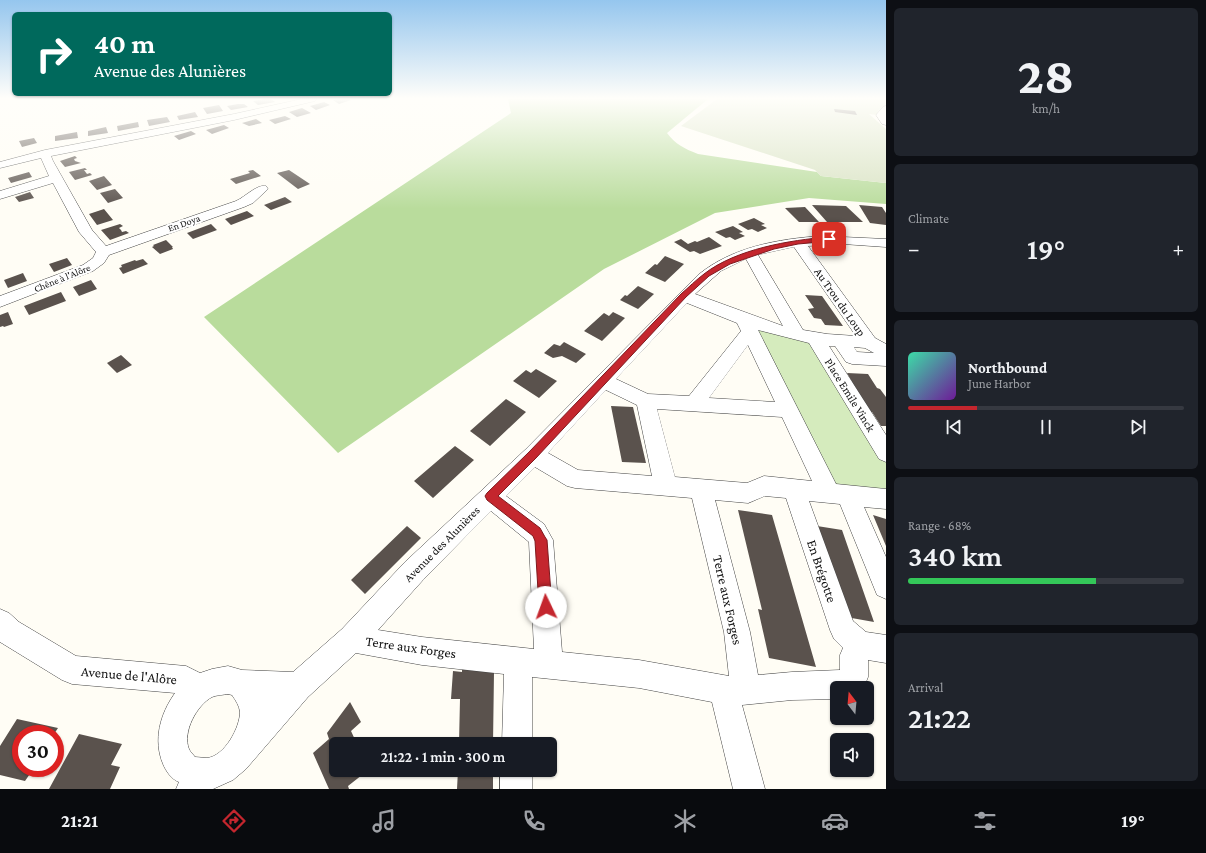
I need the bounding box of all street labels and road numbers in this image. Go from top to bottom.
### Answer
street label: En Doya [166,212,202,234]
street label: Chêne à l'Alôre [32,261,92,294]
street label: Au Trou du Loup [811,265,869,339]
street label: Place Emile Vinck [822,356,878,435]
street label: Avenue des Alunières [401,503,483,585]
street label: En Brégotte [804,538,840,604]
street label: Terre aux Forges [710,554,746,646]
street label: Terre aux Forges [365,633,457,661]
street label: Avenue de l'Alôre [80,663,178,687]

